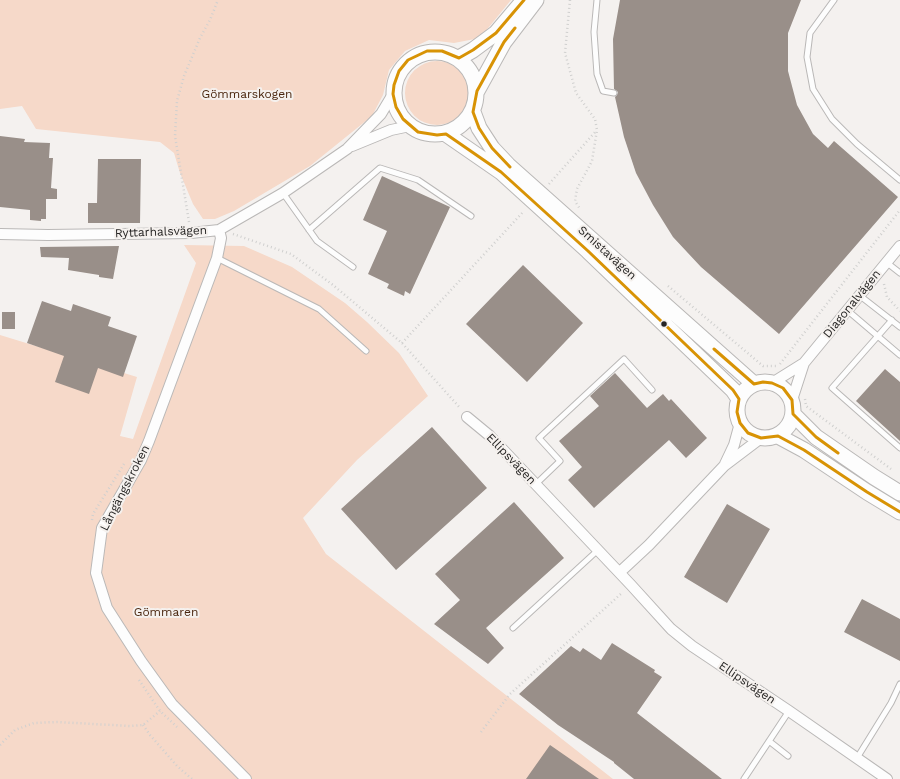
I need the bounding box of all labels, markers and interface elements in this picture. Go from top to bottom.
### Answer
park label: Gömmarskogen [201,87,293,101]
street label: Ryttarhalsvägen [115,223,207,241]
street label: Smistavägen [575,223,639,283]
street label: Diagonalvägen [820,267,884,341]
unlabelled marker [659,319,669,329]
street label: Ellipsvägen [483,430,539,488]
street label: Långängskroken [97,443,153,533]
park label: Gömmaren [134,605,198,619]
street label: Ellipsvägen [716,659,778,707]

